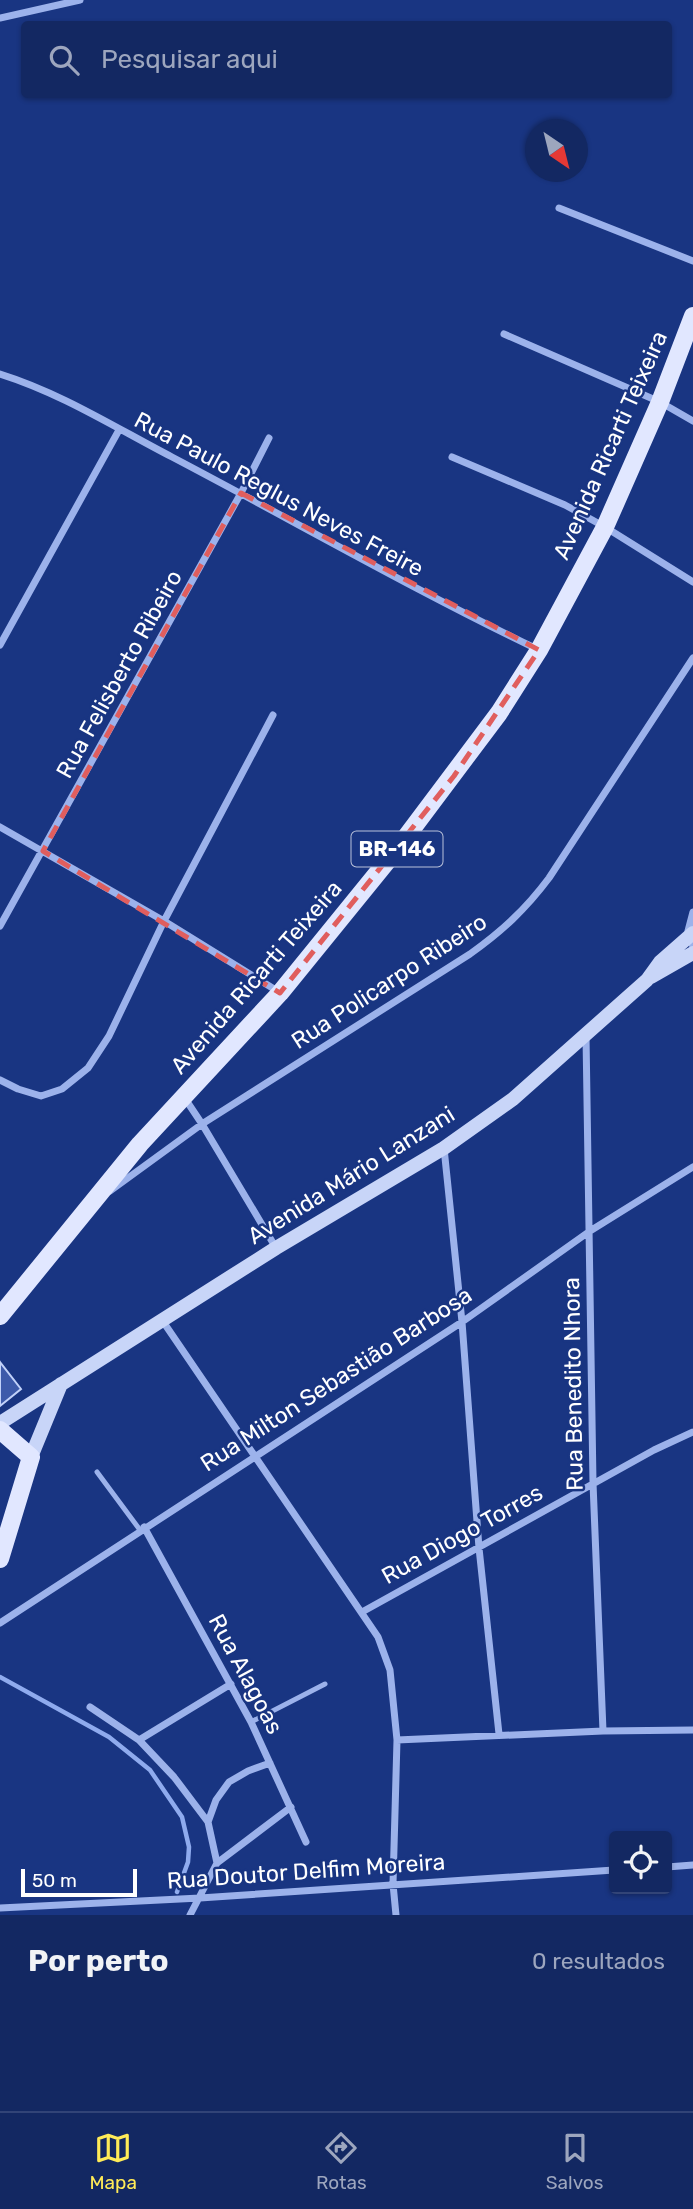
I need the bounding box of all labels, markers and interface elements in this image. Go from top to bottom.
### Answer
search box [21,21,672,98]
icon: search [45,41,83,79]
text: Pesquisar aqui [101,44,278,75]
north arrow [525,119,588,182]
street label: Avenida Ricarti Teixeira [547,326,673,564]
street label: Rua Paulo Reglus Neves Freire [130,406,428,582]
street label: Rua Felisberto Ribeiro [50,565,188,783]
road number: BR-146 [352,832,442,866]
street label: Avenida Ricarti Teixeira [164,875,348,1079]
street label: Rua Policarpo Ribeiro [286,907,492,1055]
street label: Avenida Mário Lanzani [242,1100,460,1250]
street label: Rua Benedito Nhora [557,1277,589,1491]
street label: Rua Milton Sebastião Barbosa [195,1281,477,1477]
street label: Rua Diogo Torres [376,1478,548,1590]
street label: Rua Alagoas [203,1609,289,1739]
map controls [609,1831,672,1894]
button: locate [609,1831,672,1894]
street label: Rua Doutor Delfim Moreira [166,1847,446,1895]
scale bar [21,1866,136,1898]
text: 50 m [32,1869,77,1892]
text: Por perto [28,1943,169,1979]
text: 0 resultados [532,1947,665,1975]
tab: Mapa [90,2129,137,2194]
tab: Rotas [316,2129,367,2194]
tab: Salvos [546,2129,603,2194]

